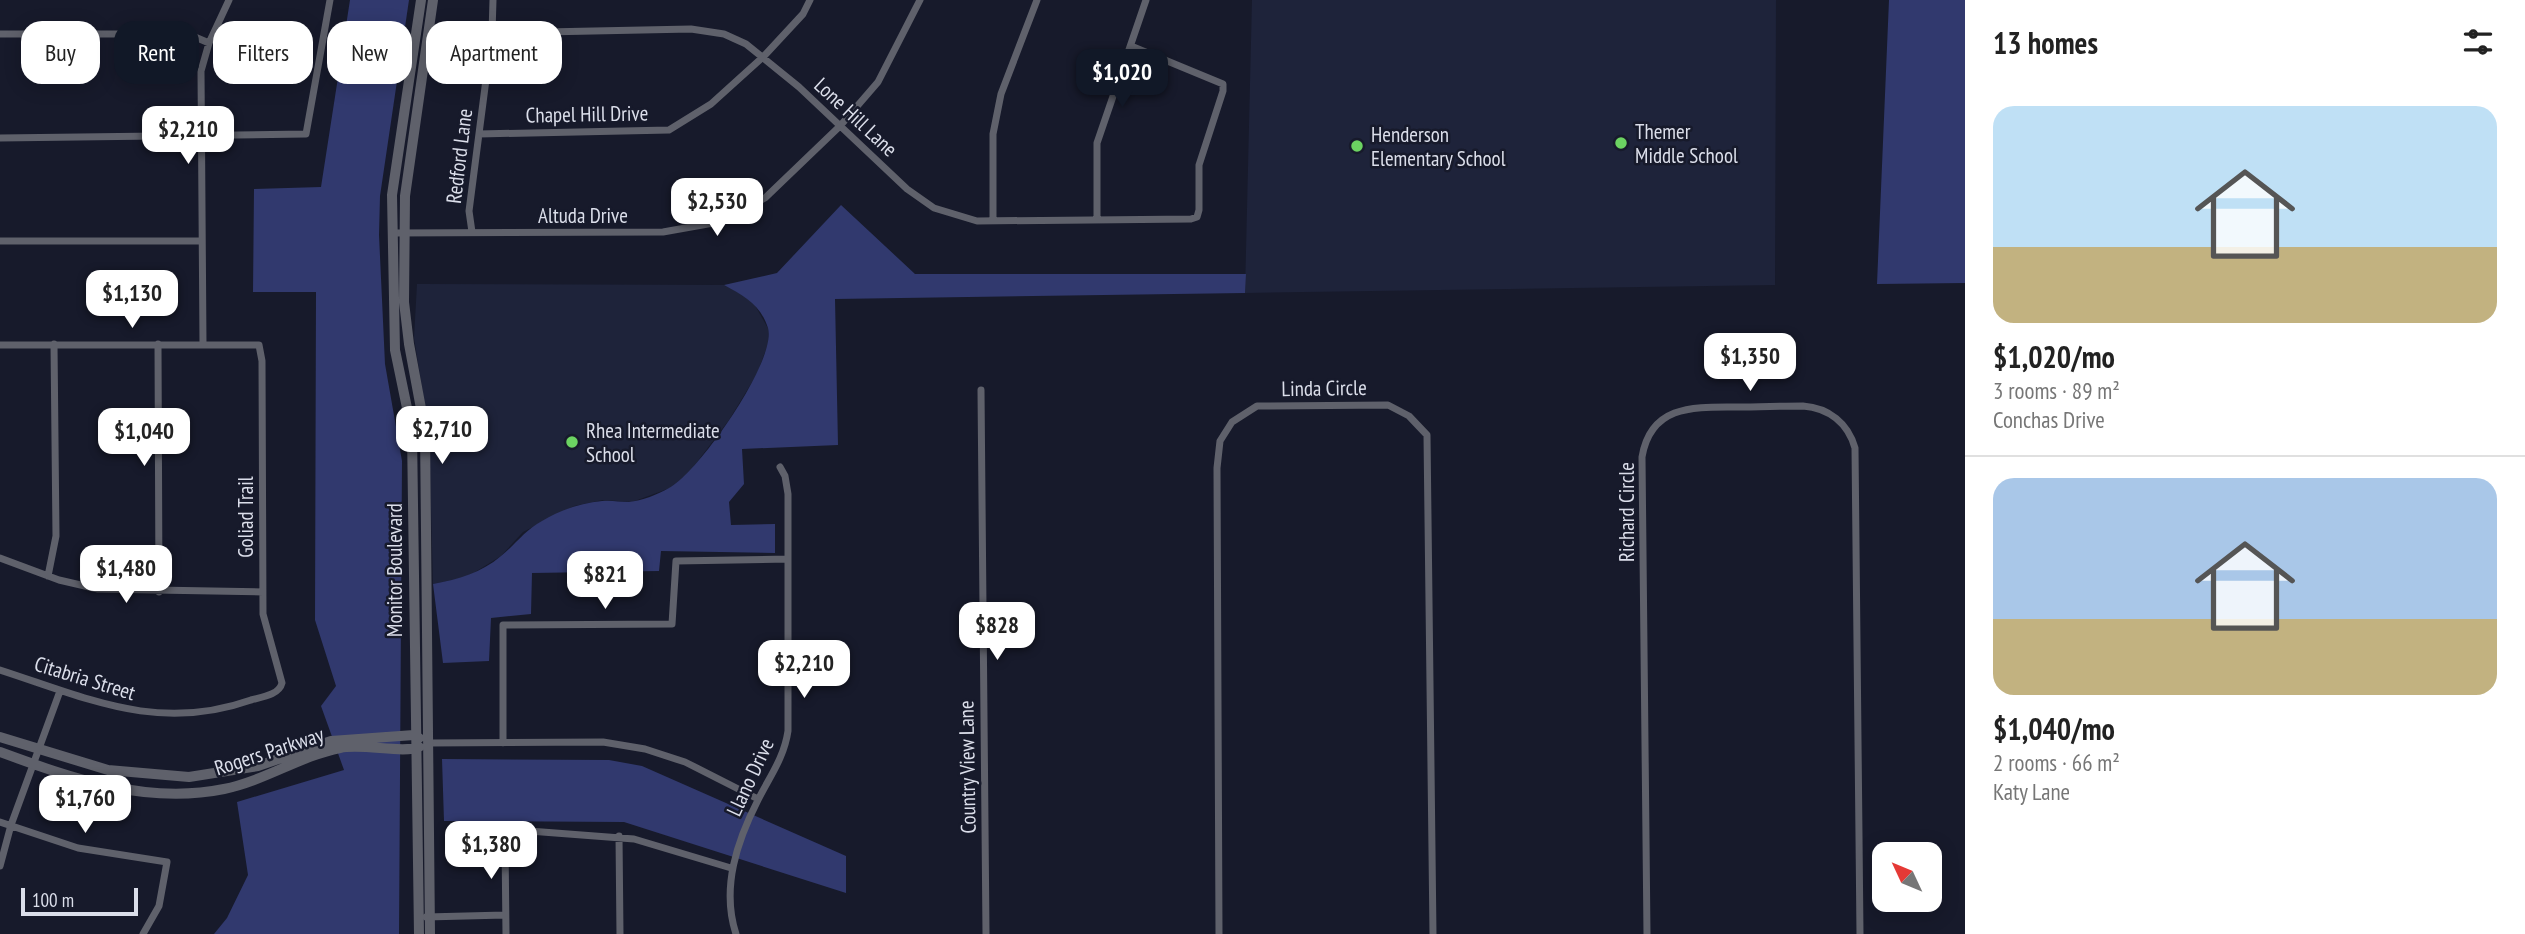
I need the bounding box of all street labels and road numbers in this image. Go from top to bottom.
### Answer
street label: Lone Hill Lane [809,72,903,162]
street label: Chapel Hill Drive [525,99,649,129]
street label: Redford Lane [440,107,478,205]
street label: Altuda Drive [538,202,628,229]
street label: Linda Circle [1281,374,1367,402]
street label: Richard Circle [1613,462,1640,562]
street label: Goliad Trail [232,476,259,558]
street label: Monitor Boulevard [381,503,408,637]
street label: Citabria Street [31,650,139,706]
street label: Country View Lane [952,700,982,834]
street label: Rogers Parkway [211,721,327,781]
street label: Llano Drive [720,734,780,820]

